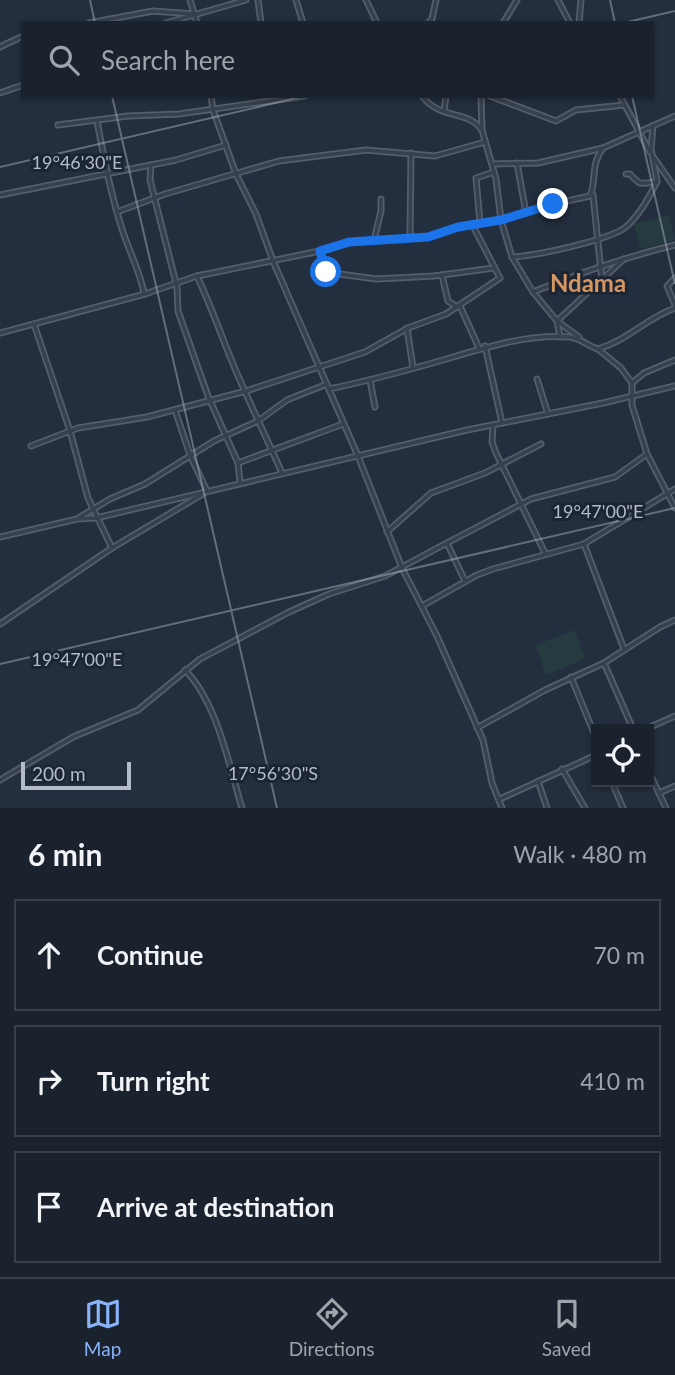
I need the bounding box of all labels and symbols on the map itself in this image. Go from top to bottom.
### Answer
text: 19°46'30"E [32,151,122,173]
route end [537,188,568,219]
route start [310,256,341,287]
district label: Ndama [550,268,626,297]
text: 19°47'00"E [553,500,643,522]
text: 19°47'00"E [32,648,122,670]
scale bar [21,759,131,791]
text: 17°56'30"S [228,762,318,784]

